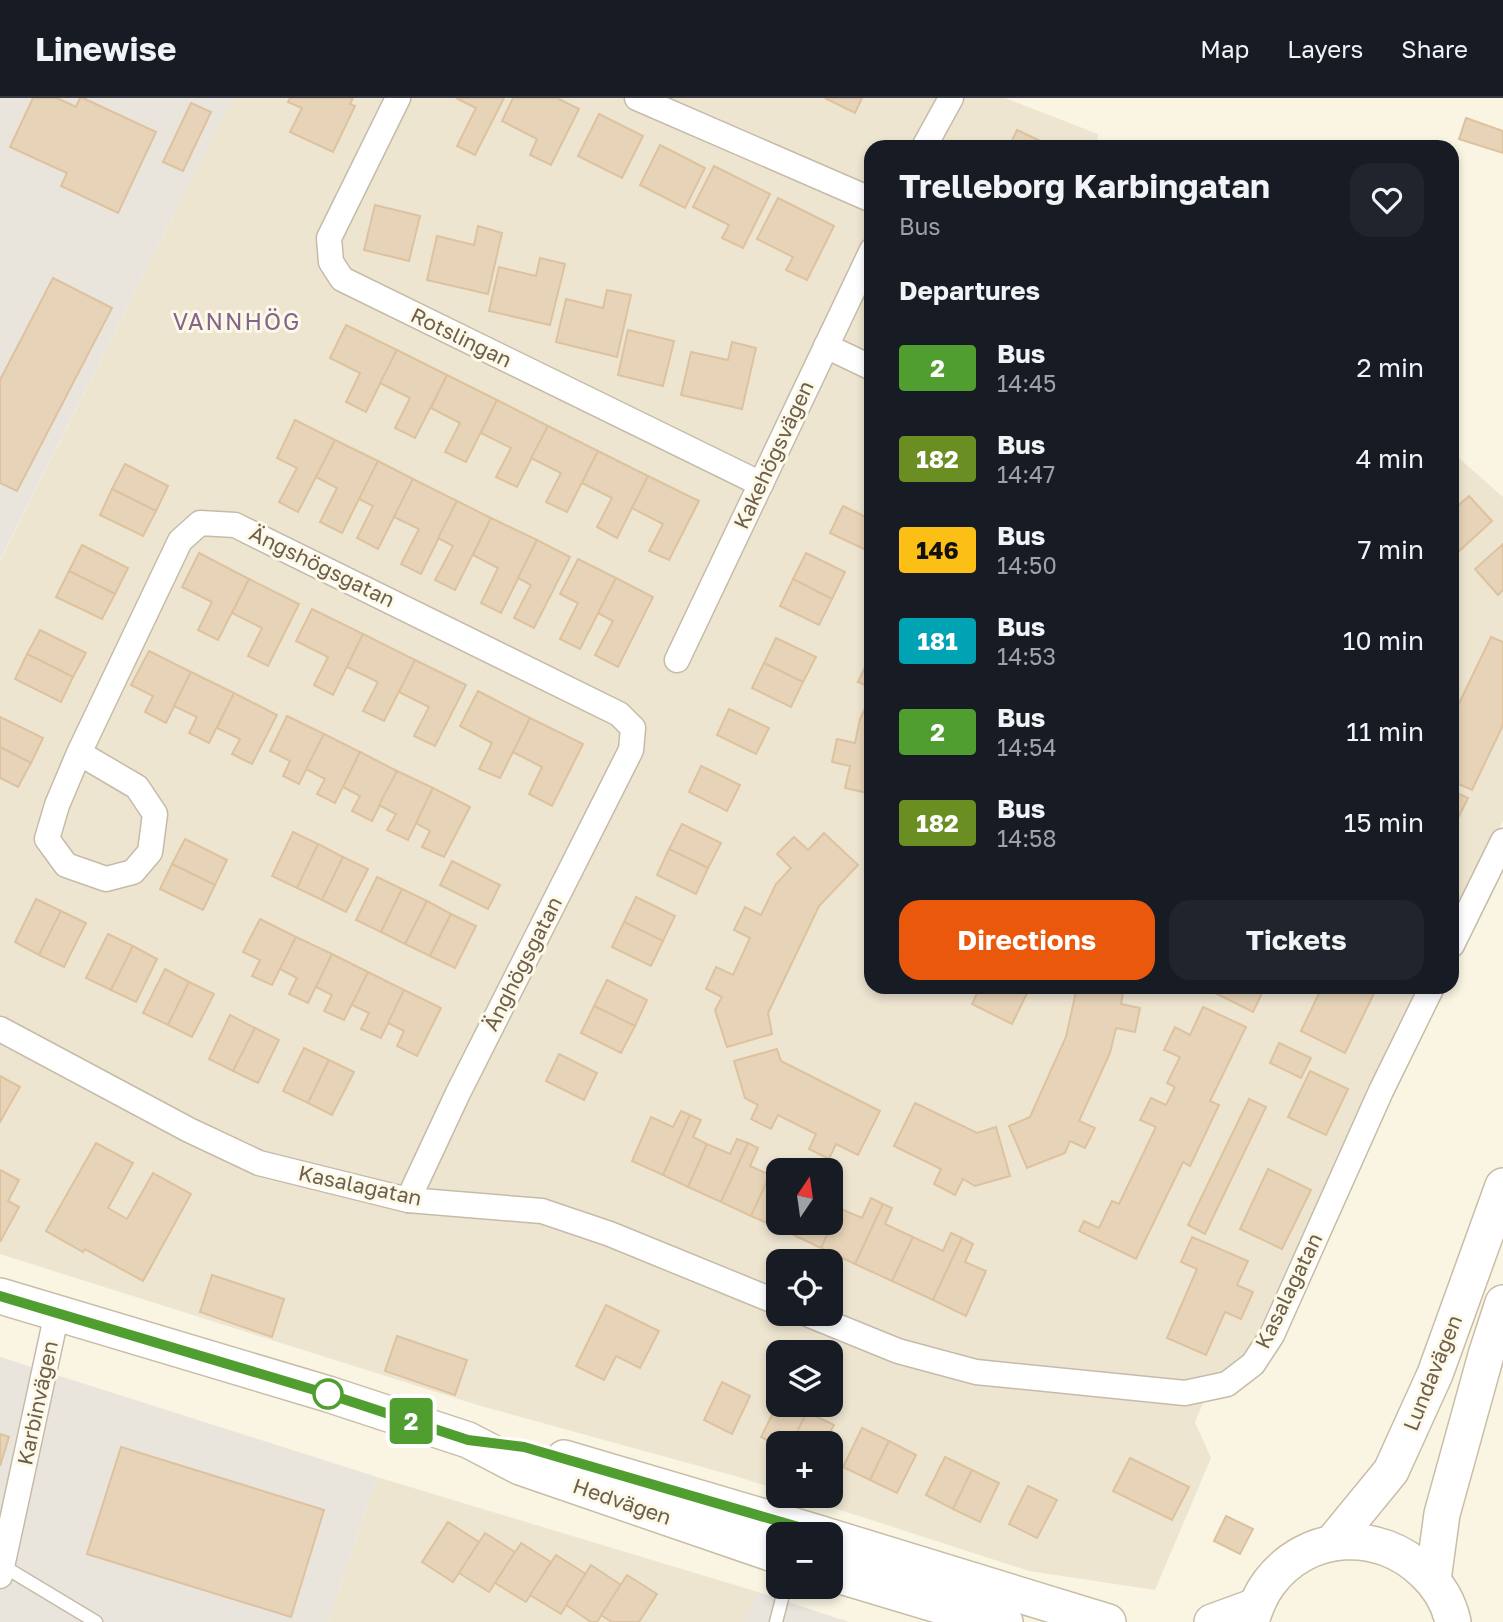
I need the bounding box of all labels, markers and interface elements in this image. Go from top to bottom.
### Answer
text: Linewise [35,29,177,68]
text: Map [1200,34,1249,63]
text: Layers [1287,34,1363,63]
text: Share [1401,34,1468,63]
button: heart [1350,163,1424,237]
text: Trelleborg Karbingatan [899,166,1270,205]
text: Bus [899,212,941,240]
text: Departures [899,275,1040,306]
street label: Rotslingan [407,301,516,373]
district label: VANNHÖG [173,307,301,335]
text: Bus [997,338,1045,369]
text: 2 min [1356,352,1424,383]
text: 2 [930,353,945,382]
text: 14:45 [997,369,1056,397]
street label: Kakehögsvägen [727,376,819,533]
text: Bus [997,429,1045,460]
text: 4 min [1356,443,1424,474]
text: 182 [916,444,959,473]
text: 14:47 [997,460,1055,488]
street label: Ängshögsgatan [246,520,399,612]
text: Bus [997,520,1045,551]
text: 7 min [1358,534,1424,565]
text: 146 [916,535,959,564]
text: 14:50 [997,551,1057,579]
text: Bus [997,611,1045,642]
text: 10 min [1343,625,1424,656]
text: 181 [917,626,958,655]
text: 14:53 [997,642,1056,670]
text: Bus [997,702,1045,733]
text: 11 min [1346,716,1424,747]
text: 2 [930,717,945,746]
text: 14:54 [997,733,1056,761]
text: Bus [997,793,1045,824]
text: 15 min [1344,807,1424,838]
text: 182 [916,808,959,837]
text: 14:58 [997,824,1056,852]
street label: Änghögsgatan [477,892,567,1035]
button: Directions [899,900,1155,980]
button: Tickets [1169,900,1424,980]
north arrow [766,1158,844,1236]
map controls [766,1158,843,1599]
street label: Kasalagatan [296,1159,424,1211]
street label: Kasalagatan [1249,1228,1327,1353]
button: locate [766,1249,843,1326]
street label: Lundavägen [1397,1311,1467,1434]
street label: Karbinvägen [11,1338,63,1467]
button: layers [766,1340,843,1417]
unlabelled marker [313,1379,343,1409]
line badge: 2 [388,1398,434,1444]
text: 2 [404,1406,418,1435]
button: + [766,1431,843,1508]
street label: Hedvägen [570,1472,675,1530]
button: − [766,1522,843,1599]

